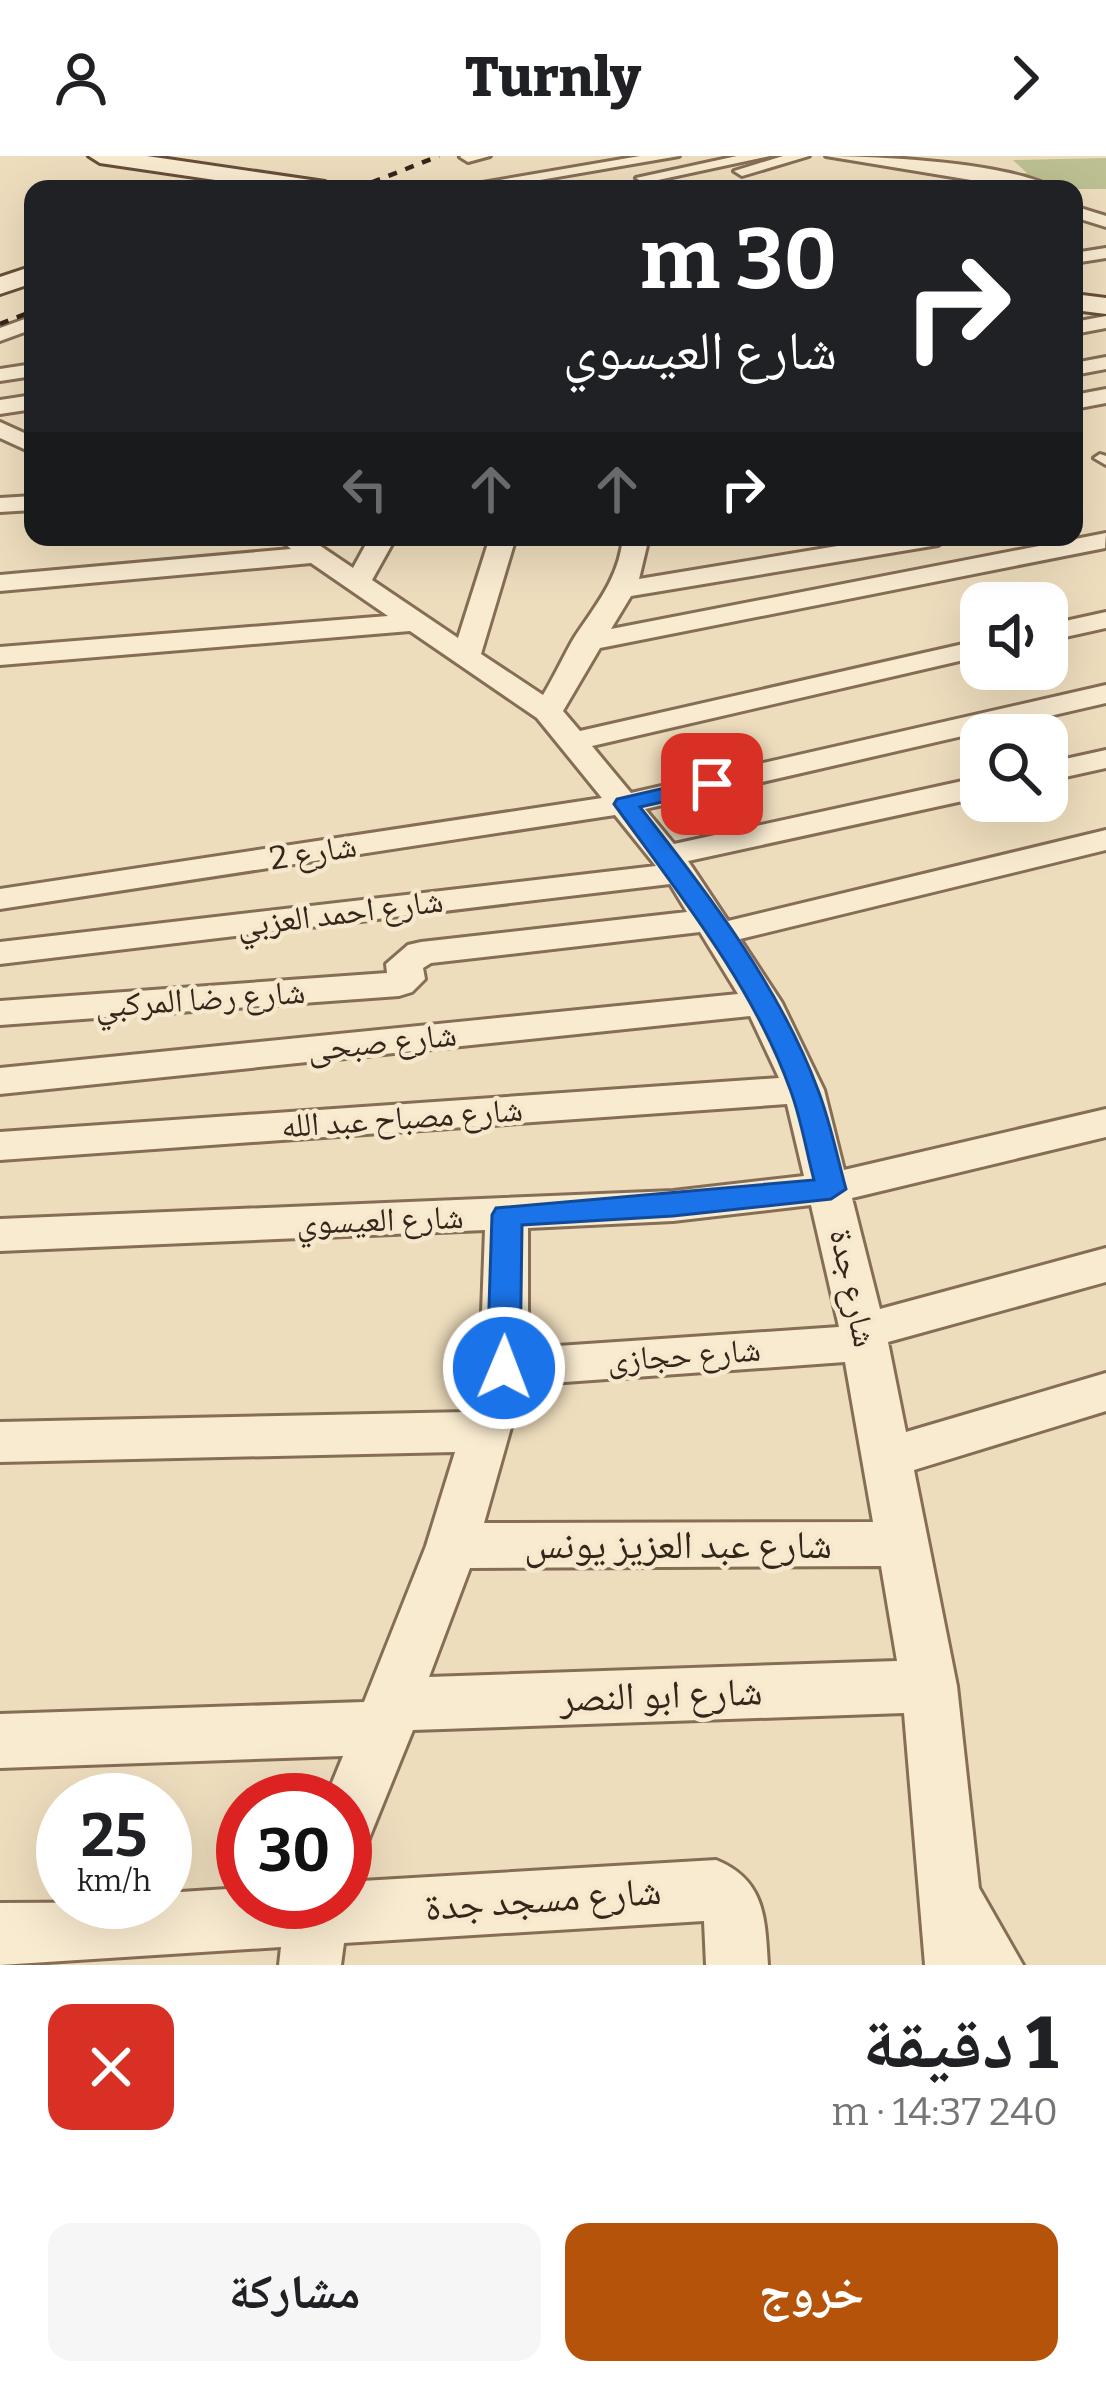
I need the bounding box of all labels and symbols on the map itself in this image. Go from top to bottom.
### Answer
pin [661,733,763,835]
street label: شارع 2 [267,825,359,879]
street label: شارع احمد العزبي [235,880,446,951]
street label: شارع رضا المركبي [93,972,307,1032]
street label: شارع صبحى [306,1014,458,1070]
street label: شارع مصباح عبد الله [280,1090,524,1146]
street label: شارع العيسوي [296,1197,465,1248]
street label: شارع جدة [821,1225,885,1351]
position arrow [441,1305,567,1431]
street label: شارع حجازى [606,1330,762,1380]
street label: شارع عبد العزيز يونس [524,1522,832,1569]
street label: شارع ابو النصر [558,1668,763,1723]
speed limit sign: 30 [216,1773,372,1929]
street label: شارع مسجد جدة [423,1868,663,1931]

